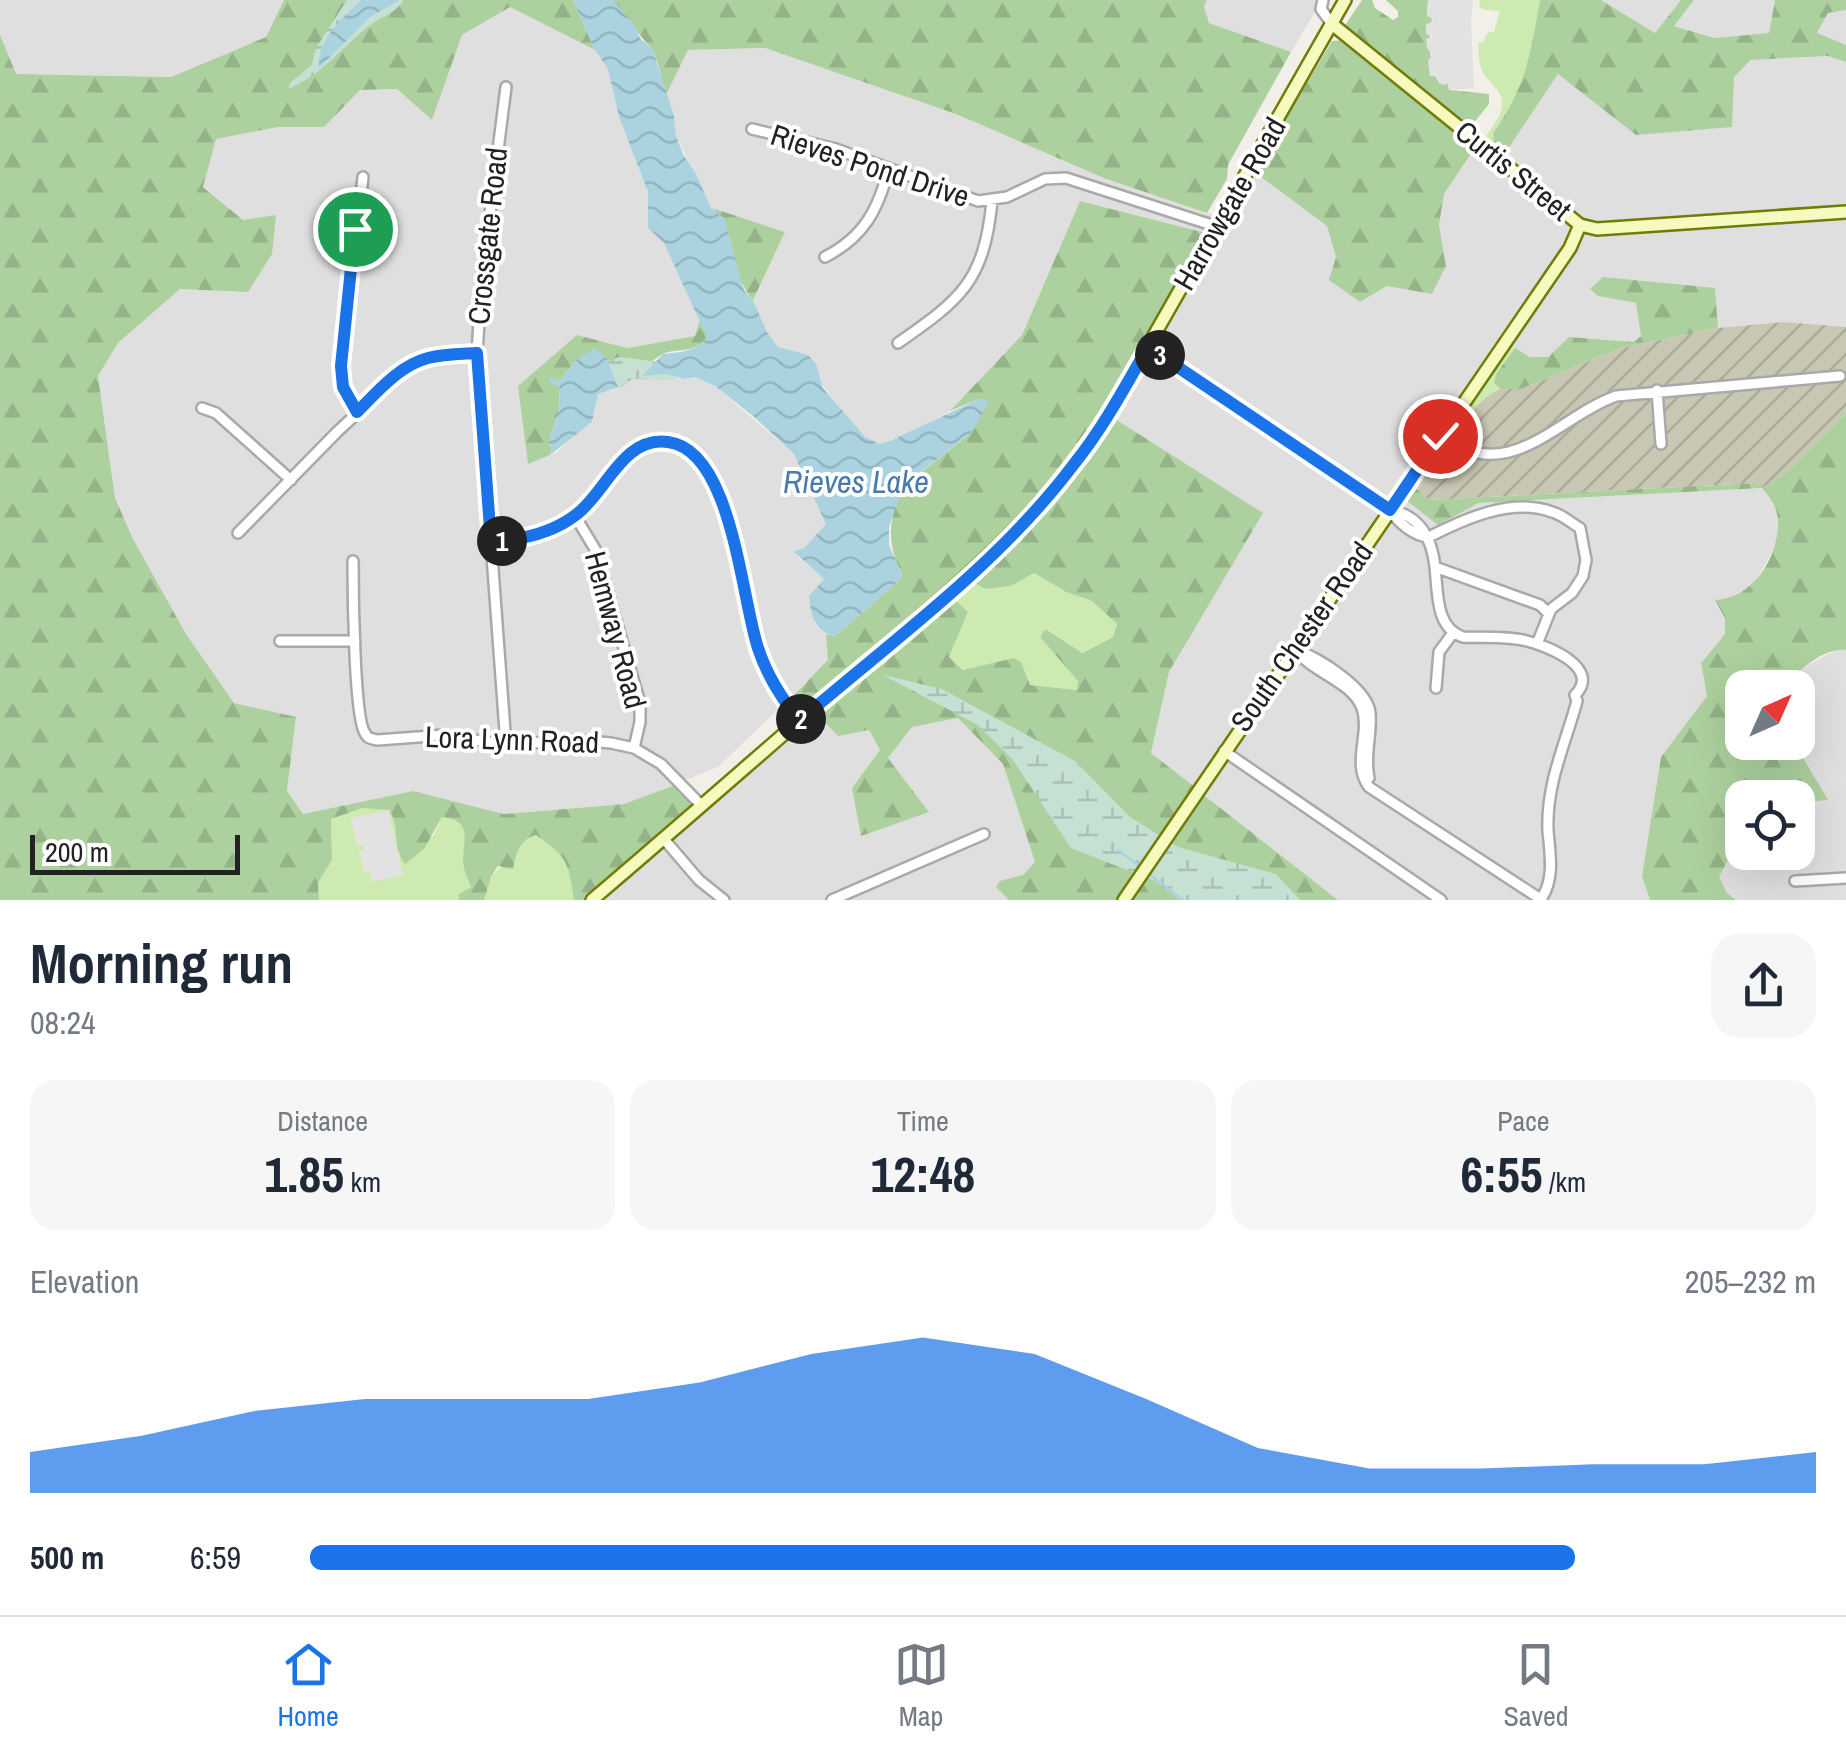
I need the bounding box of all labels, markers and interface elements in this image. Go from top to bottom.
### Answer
street label: Harrowgate Road [1164,110,1295,297]
street label: Curtis Street [1447,111,1580,229]
street label: Rieves Pond Drive [766,114,975,216]
street label: Crossgate Road [458,145,516,326]
pin [313,187,398,272]
icon: arrive [328,202,383,257]
pin: 3 [1135,330,1185,380]
text: 3 [1154,336,1166,374]
pin [1398,394,1483,479]
icon: check [1413,409,1468,464]
water label: Rieves Lake [783,460,929,503]
pin: 1 [477,516,527,566]
text: 1 [496,522,508,560]
street label: South Chester Road [1221,534,1381,739]
street label: Hemway Road [576,547,656,713]
north arrow [1725,670,1815,760]
map controls [1725,670,1815,870]
pin: 2 [776,694,826,744]
text: 2 [795,700,807,738]
street label: Lora Lynn Road [424,716,600,762]
button: locate [1725,780,1815,870]
scale bar [30,830,240,874]
text: 200 m [45,833,109,871]
text: Morning run [30,926,293,1000]
button: share [1711,933,1816,1038]
text: 08:24 [30,1001,96,1044]
text: Distance [277,1102,368,1140]
text: Time [897,1102,949,1140]
text: Pace [1497,1102,1549,1140]
text: 1.85 [264,1140,344,1208]
text: 12:48 [871,1140,975,1208]
text: 6:55 [1461,1140,1543,1208]
text: km [344,1163,381,1201]
text: /km [1543,1163,1586,1201]
text: Elevation [30,1260,139,1303]
text: 205–232 m [1685,1260,1816,1303]
text: 500 m [30,1536,104,1579]
text: 6:59 [190,1536,241,1579]
tab: Home [277,1637,339,1735]
tab: Map [894,1637,949,1735]
tab: Saved [1503,1637,1569,1735]

